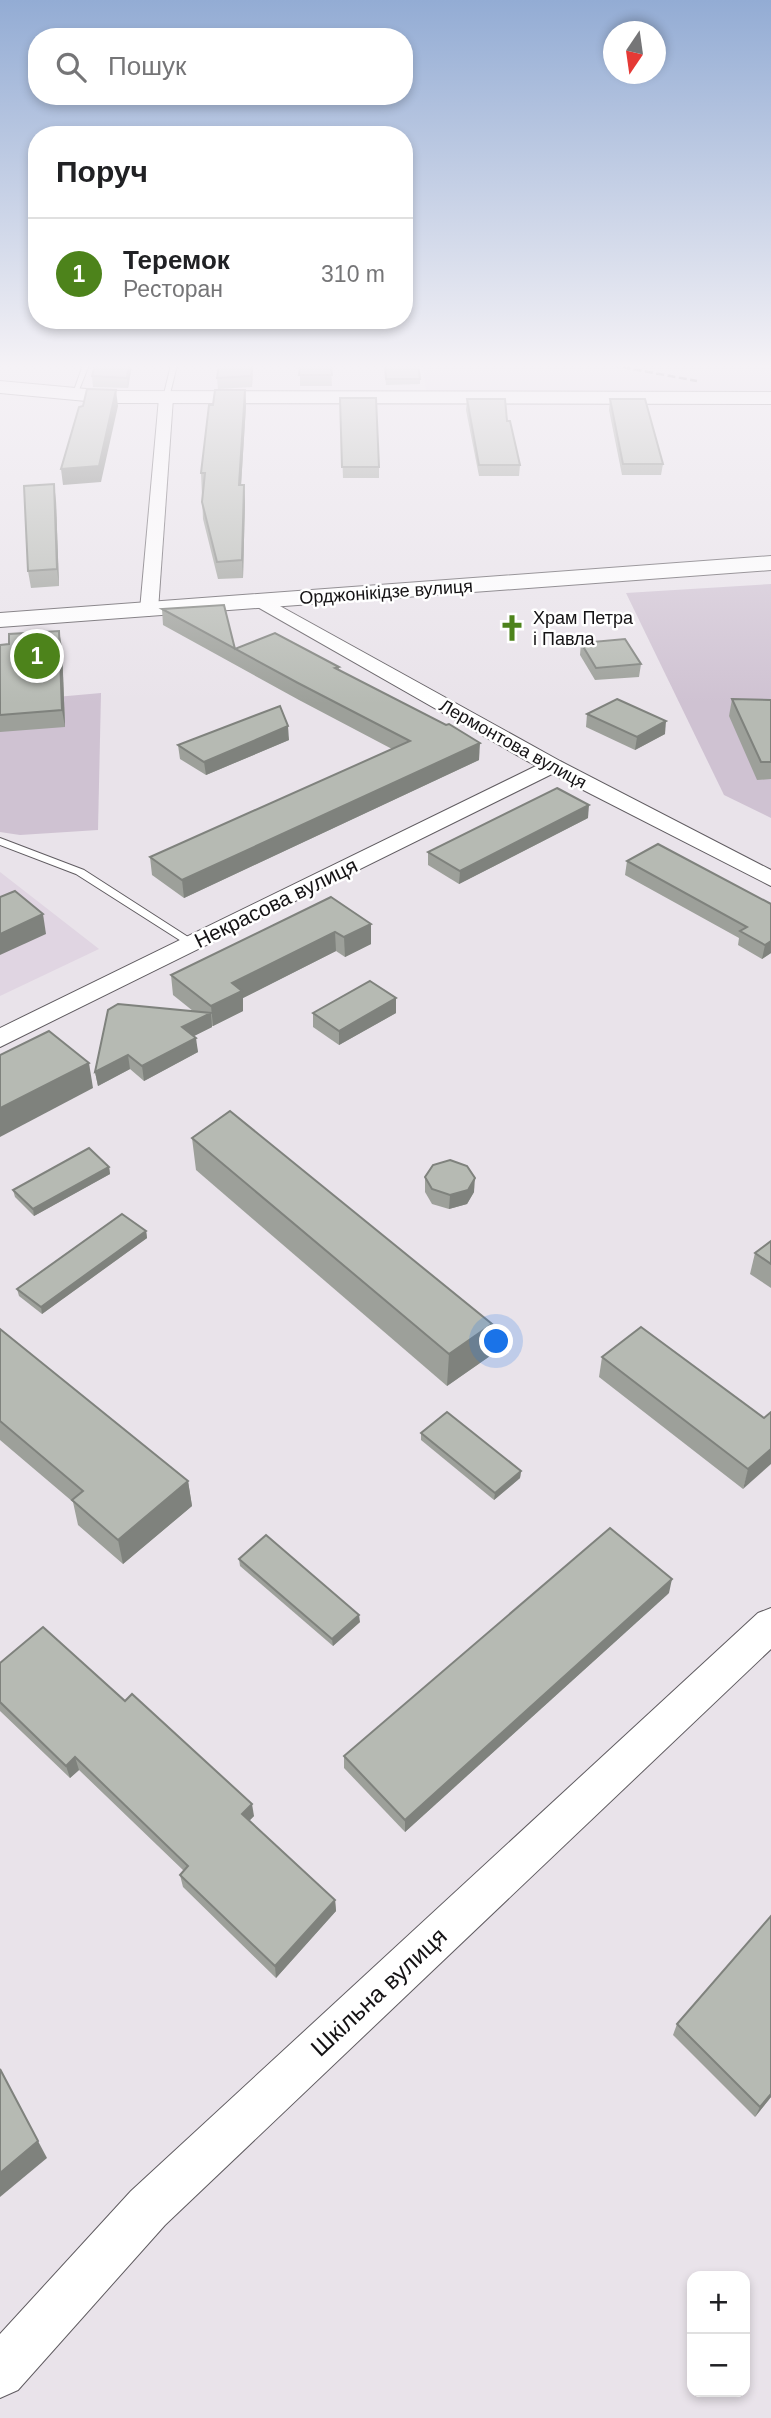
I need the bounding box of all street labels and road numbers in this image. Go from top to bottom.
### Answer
street label: Орджонікідзе вулиця [299,576,473,608]
street label: Лермонтова вулиця [436,695,590,793]
street label: Некрасова вулиця [191,853,361,952]
street label: Шкільна вулиця [305,1922,452,2061]

